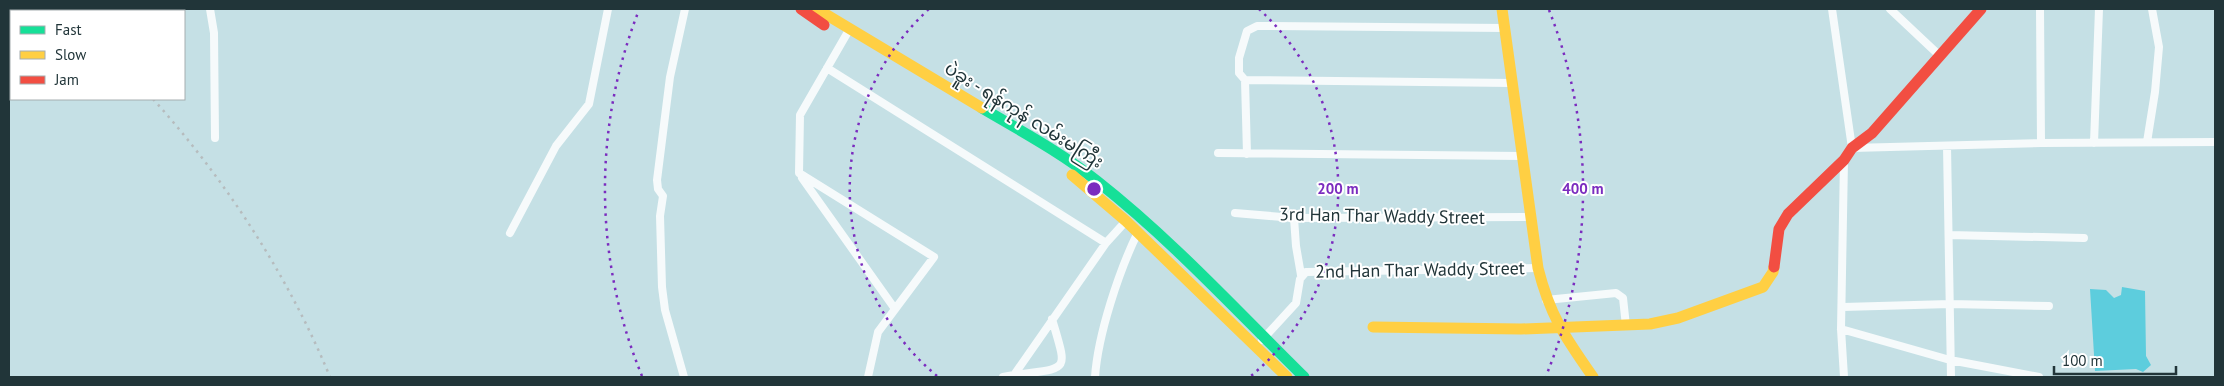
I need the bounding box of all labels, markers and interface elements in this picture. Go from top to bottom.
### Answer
legend [10,10,185,100]
text: Fast [55,20,82,39]
text: Slow [55,45,86,64]
street label: ပဲခူး - ရန်ကုန် လမ်းမကြီး [938,55,1109,176]
text: Jam [54,70,79,89]
text: 200 m [1317,179,1359,198]
text: 400 m [1562,179,1604,198]
centre of rings [1085,180,1103,198]
street label: 3rd Han Thar Waddy Street [1279,202,1485,229]
street label: 2nd Han Thar Waddy Street [1315,256,1525,283]
scale bar [2054,344,2176,376]
text: 100 m [2062,351,2103,370]

